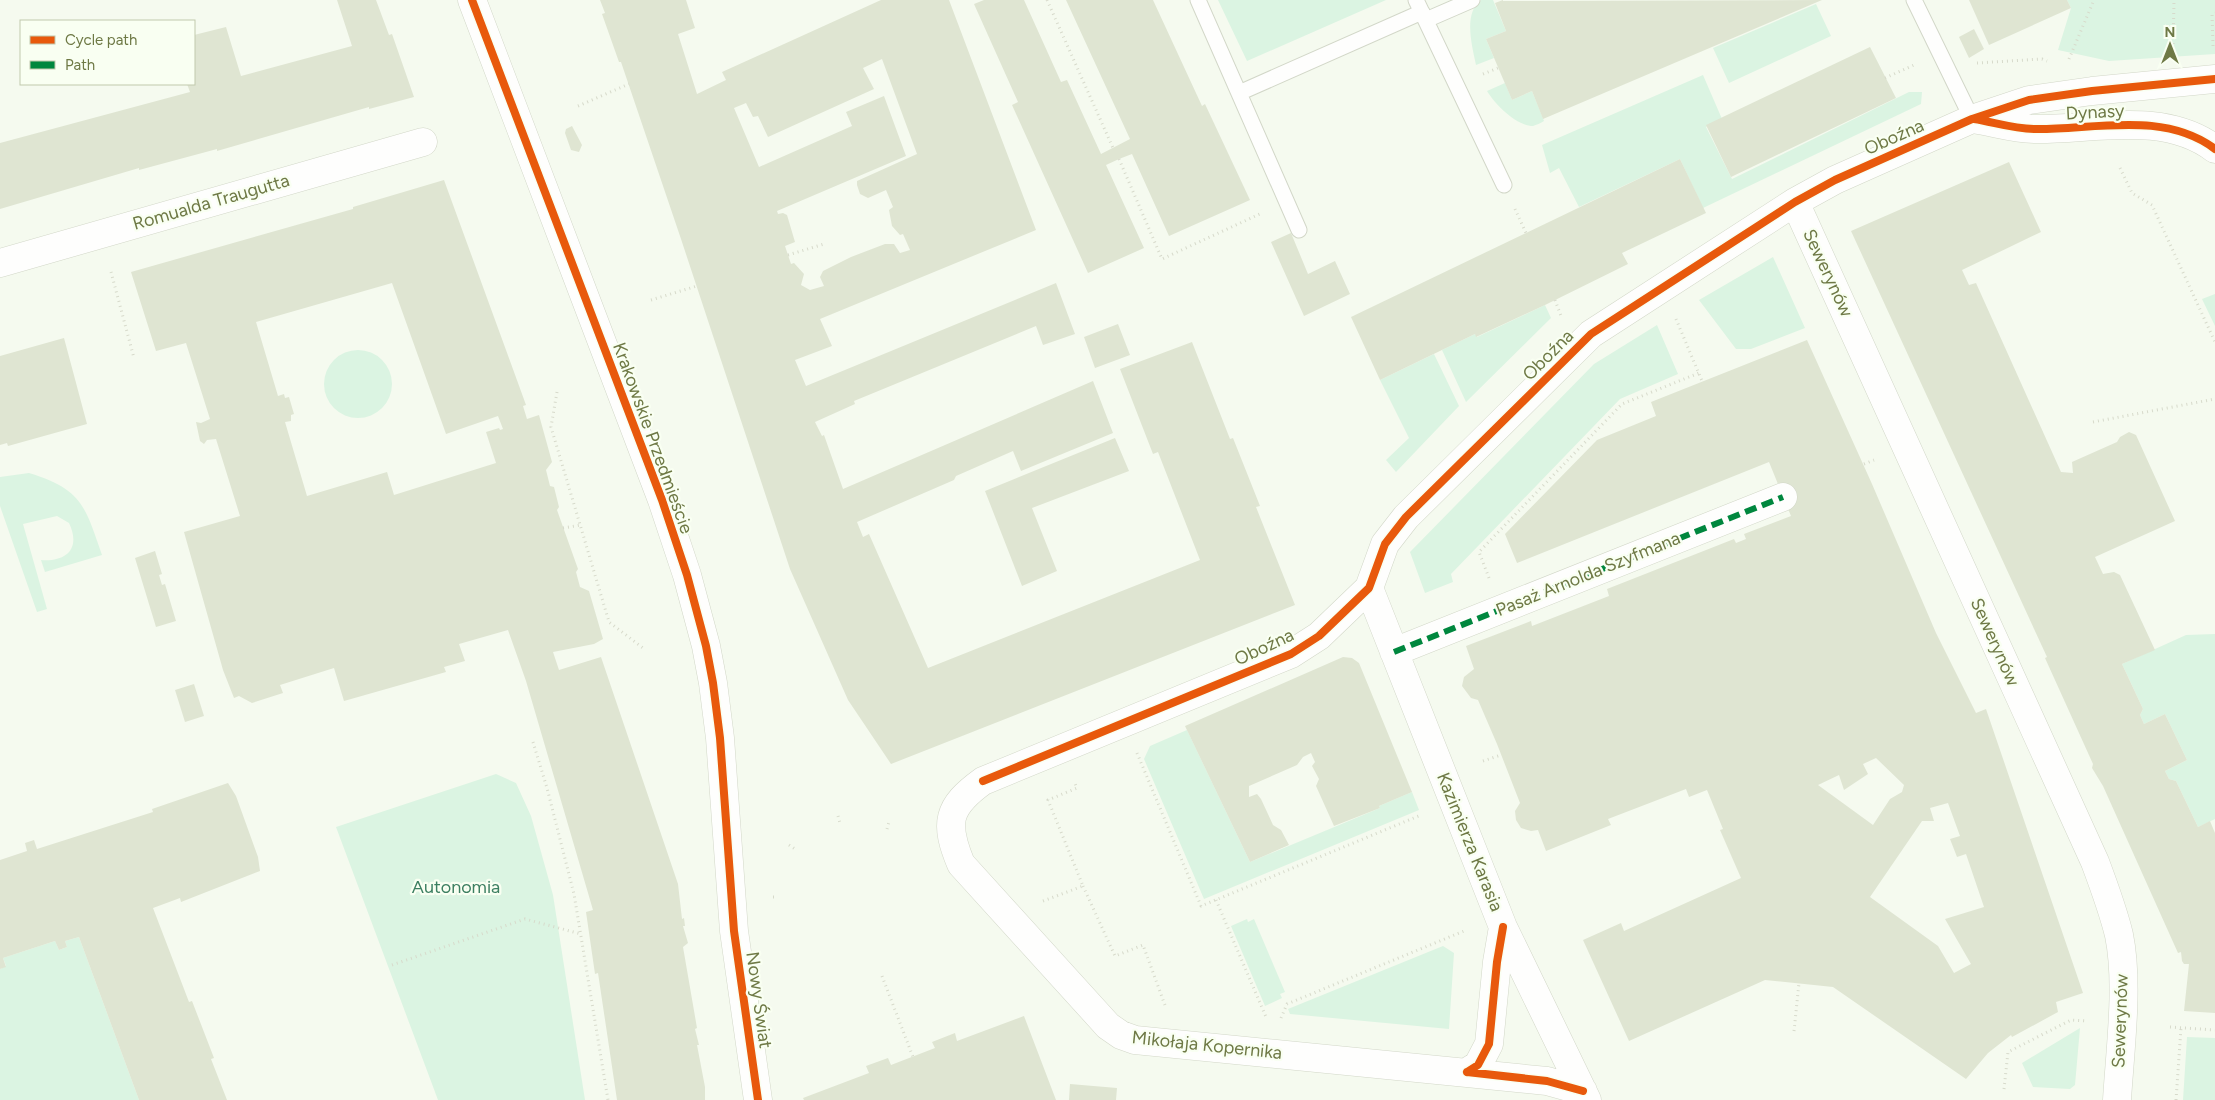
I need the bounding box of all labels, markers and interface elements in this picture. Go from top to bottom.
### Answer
legend [20,20,195,85]
north arrow [2145,20,2195,70]
text: N [2165,24,2175,41]
text: Cycle path [65,31,137,49]
text: Path [65,56,95,74]
street label: Dynasy [2065,99,2126,125]
street label: Oboźna [1861,114,1927,160]
street label: Romualda Traugutta [130,169,292,235]
street label: Sewerynów [1798,226,1858,320]
street label: Oboźna [1518,325,1578,385]
street label: Krakowskie Przedmieście [608,339,698,537]
street label: Pasaż Arnolda Szyfmana [1493,527,1683,621]
street label: Sewerynów [1966,594,2024,690]
street label: Oboźna [1231,624,1297,670]
street label: Kazimierza Karasia [1432,769,1508,915]
park label: Autonomia [412,876,500,898]
street label: Nowy Świat [741,950,777,1050]
street label: Sewerynów [2107,974,2133,1068]
street label: Mikołaja Kopernika [1131,1026,1283,1064]

